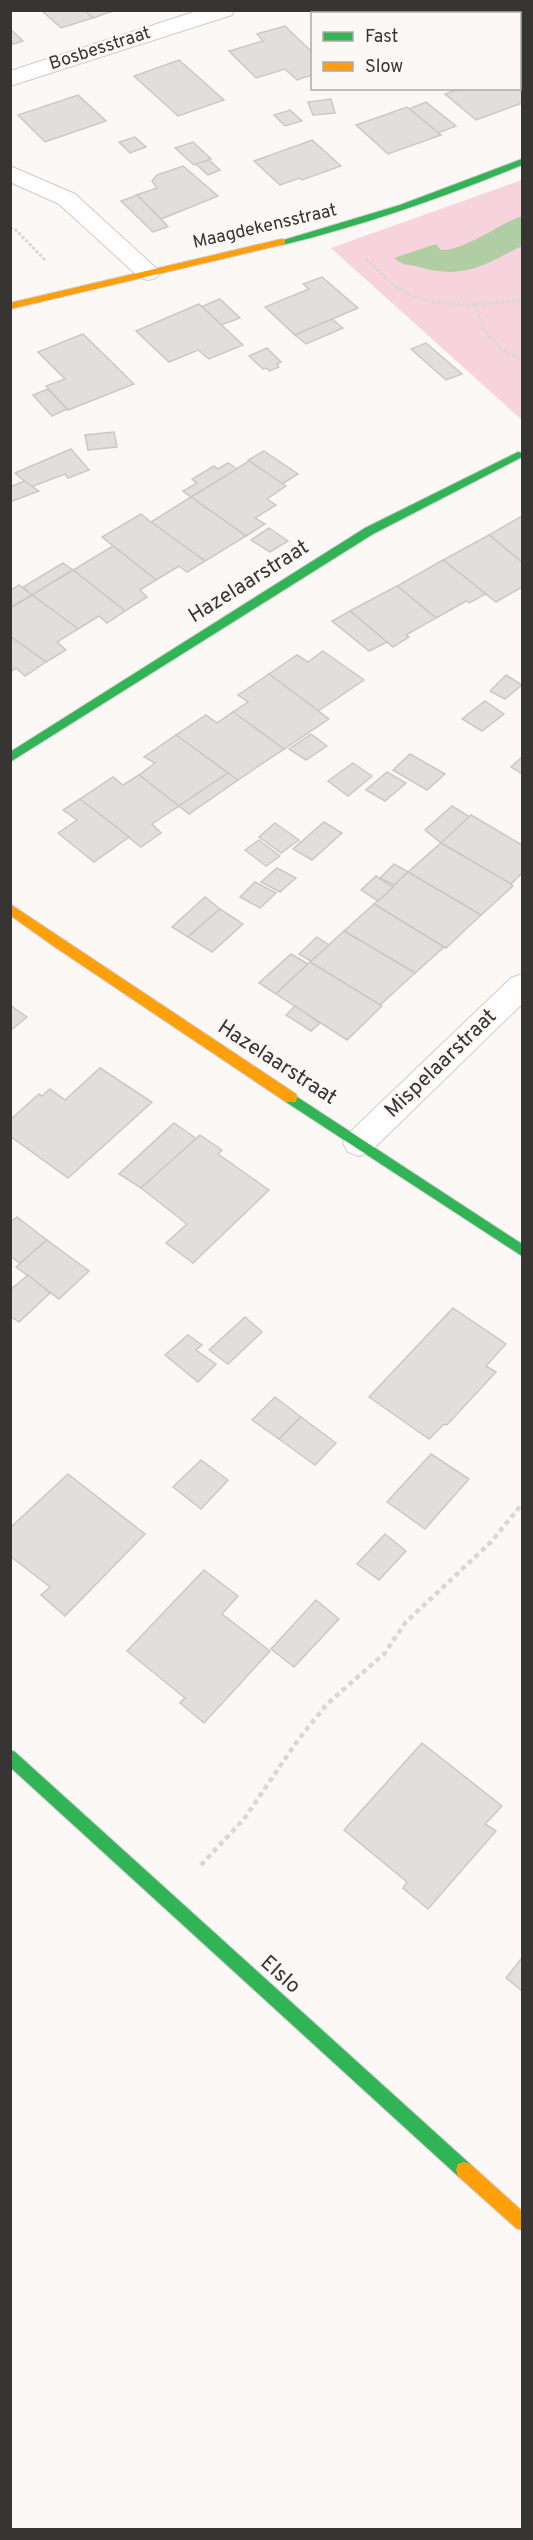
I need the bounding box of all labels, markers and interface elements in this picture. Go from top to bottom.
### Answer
legend [311,12,521,90]
street label: Bosbesstraat [46,22,154,76]
text: Fast [365,26,398,49]
text: Slow [365,56,403,79]
street label: Maagdekensstraat [191,199,339,255]
street label: Hazelaarstraat [184,534,314,630]
street label: Mispelaarstraat [379,1004,503,1124]
street label: Hazelaarstraat [212,1014,342,1112]
street label: Elslo [254,1950,306,2000]

